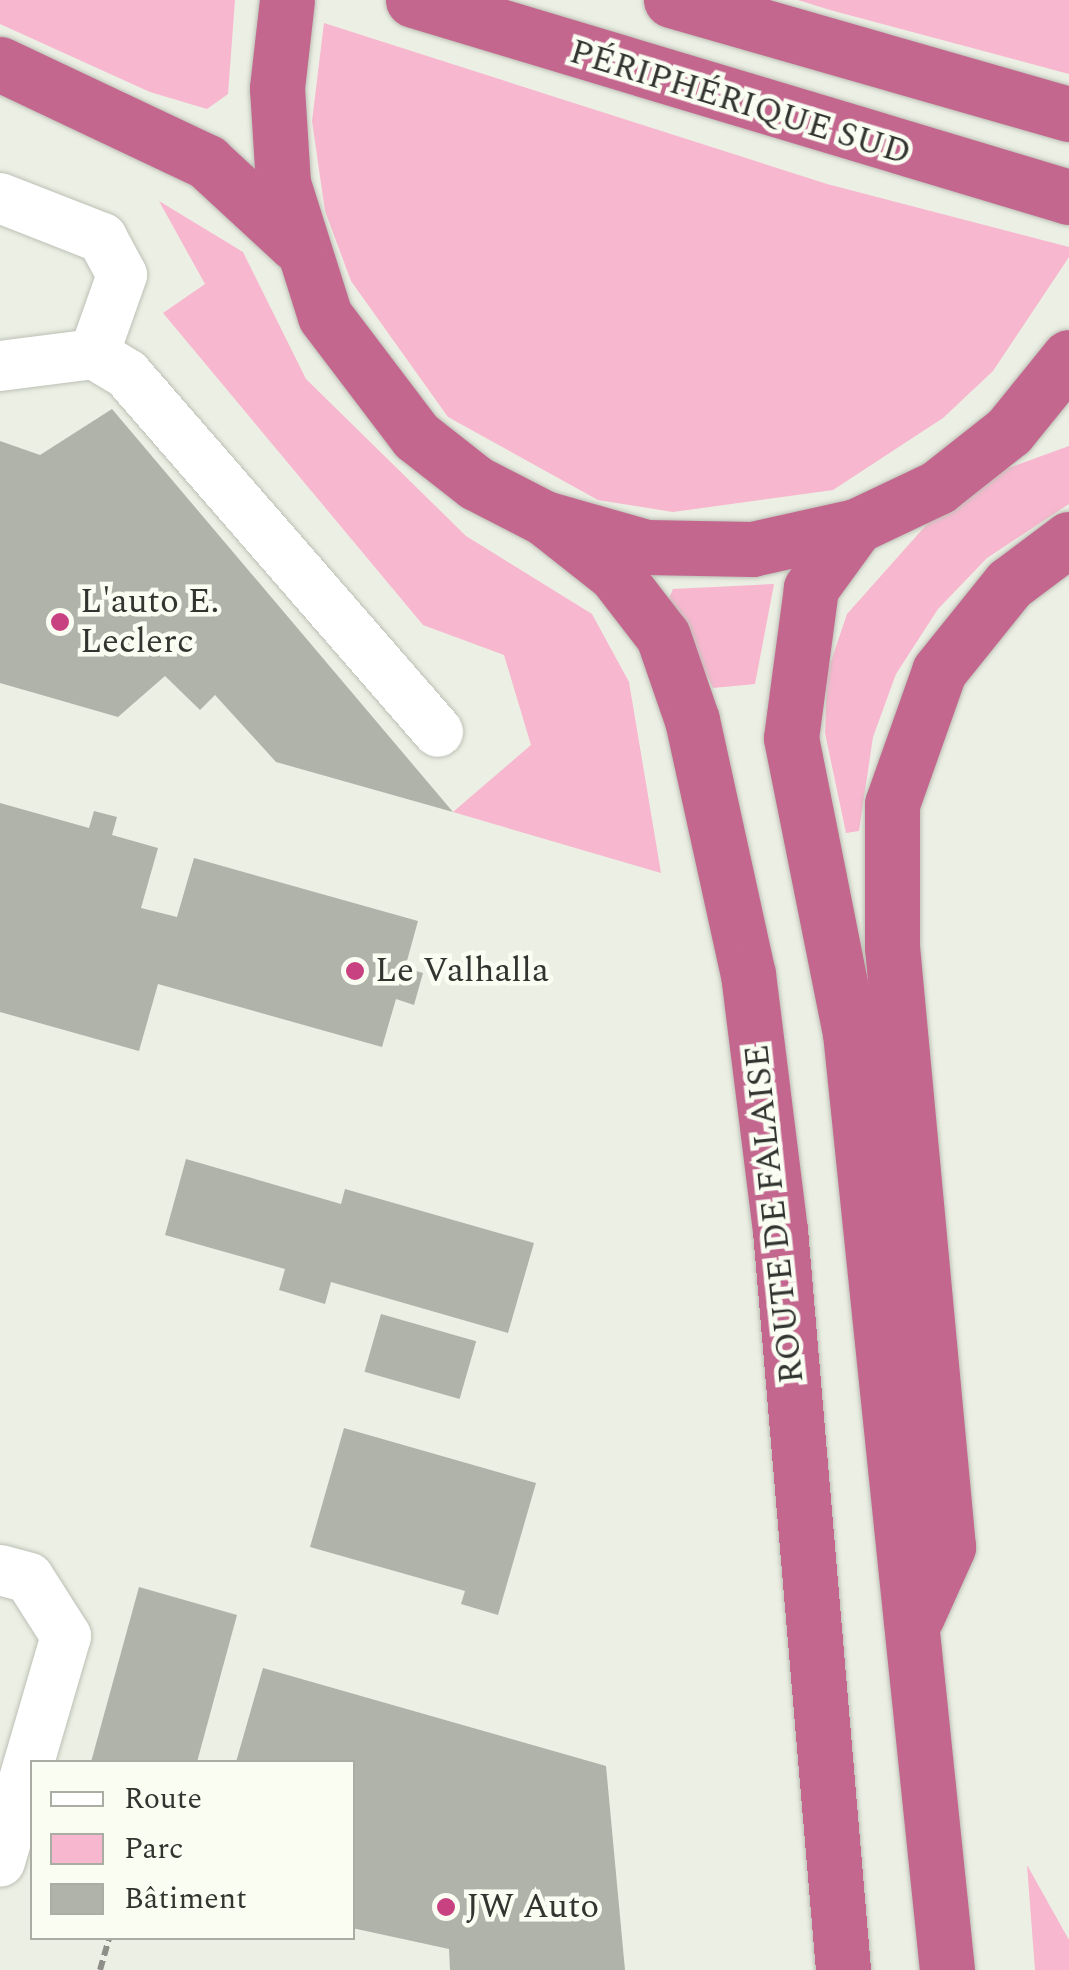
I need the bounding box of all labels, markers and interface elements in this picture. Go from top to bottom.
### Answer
street label: PÉRIPHÉRIQUE SUD [565,31,915,175]
place label: L'auto E. Leclerc [80,581,219,663]
marker: L'auto E. Leclerc [49,611,71,633]
place label: Le Valhalla [375,950,549,992]
marker: Le Valhalla [344,960,366,982]
street label: ROUTE DE FALAISE [736,1042,814,1386]
legend [30,1760,355,1940]
text: Route [124,1776,202,1822]
text: Parc [124,1826,184,1872]
text: Bâtiment [124,1876,247,1922]
place label: JW Auto [466,1886,599,1928]
marker: JW Auto [435,1896,457,1918]

